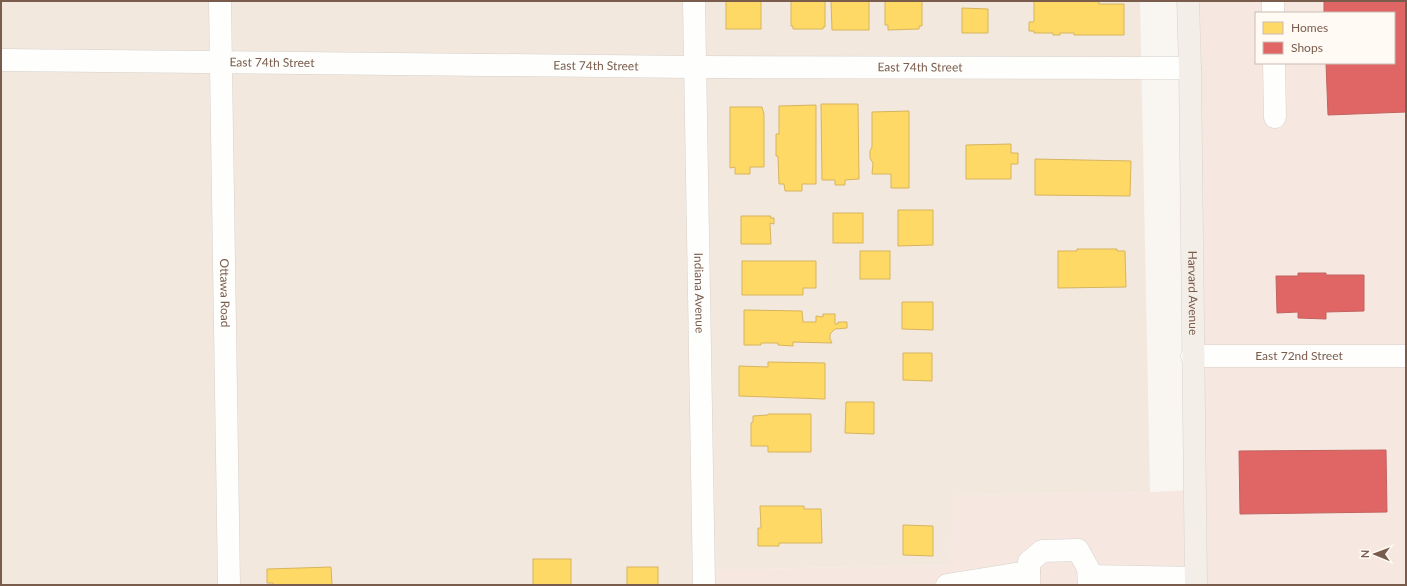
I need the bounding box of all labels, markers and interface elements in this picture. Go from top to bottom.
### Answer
legend [1255,12,1395,64]
text: Homes [1291,20,1328,35]
text: Shops [1291,40,1323,55]
street label: East 74th Street [229,54,315,70]
street label: East 74th Street [553,58,639,73]
street label: East 74th Street [877,59,963,75]
street label: Harvard Avenue [1185,251,1201,335]
street label: Indiana Avenue [691,252,708,333]
street label: Ottawa Road [217,258,233,327]
street label: East 72nd Street [1255,348,1343,363]
north arrow [1355,534,1395,574]
text: N [1358,549,1371,558]

